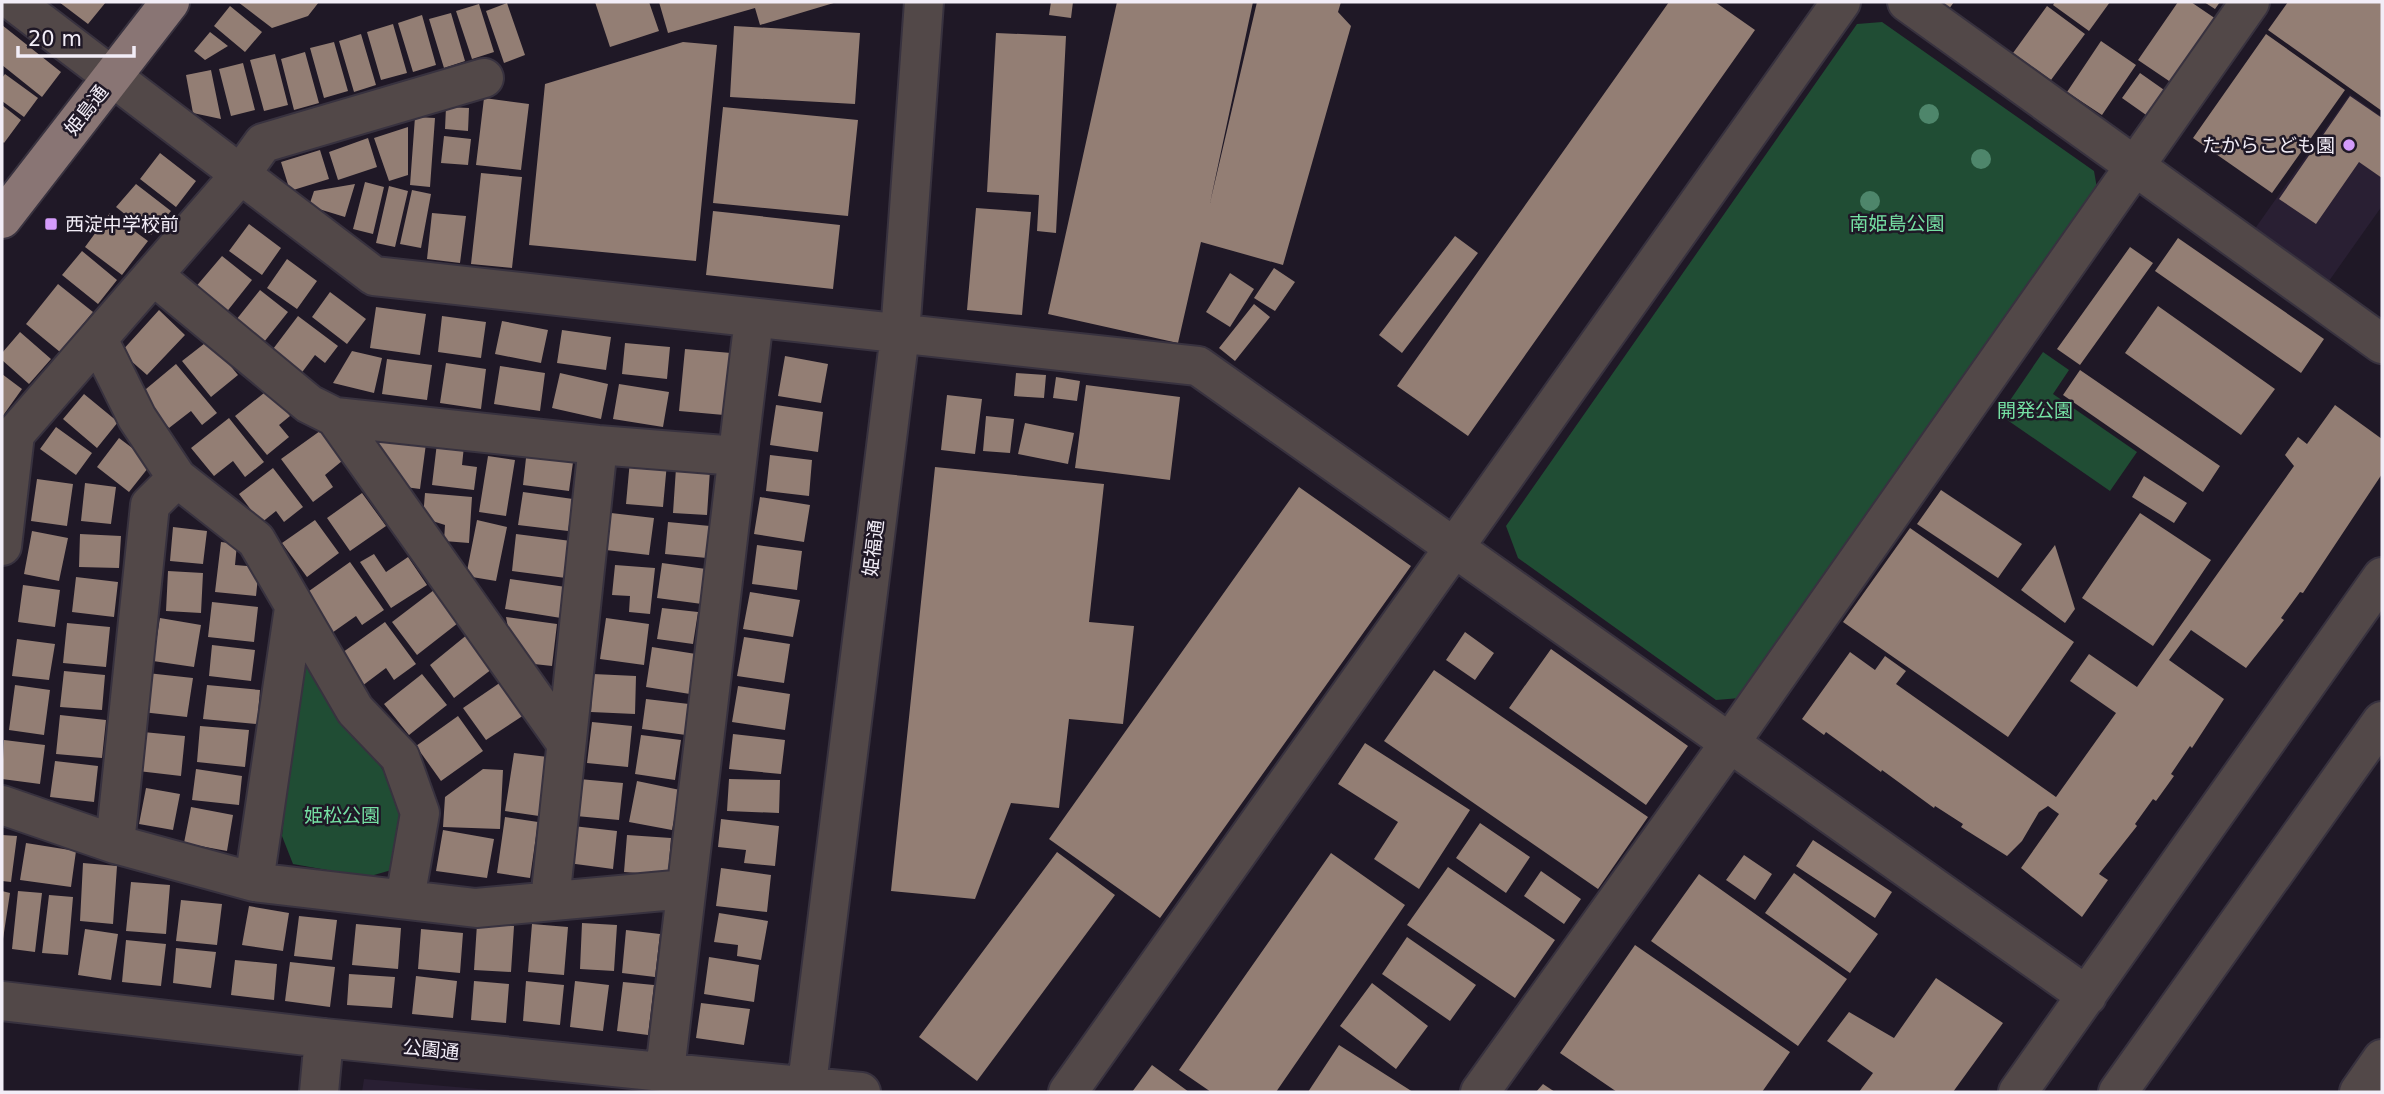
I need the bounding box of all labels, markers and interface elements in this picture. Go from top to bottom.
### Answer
scale bar [18,14,133,58]
text: 20 m [28,27,82,51]
street label: 姫島通 [60,81,112,139]
place label: たからこども園 [2202,134,2335,156]
marker: たからこども園 [2341,137,2357,153]
park label: 南姫島公園 [1849,212,1945,234]
place label: 西淀中学校前 [65,213,179,235]
marker: 西淀中学校前 [43,216,59,232]
park label: 開発公園 [1997,399,2073,421]
street label: 姫福通 [859,518,887,578]
park label: 姫松公園 [304,804,380,826]
street label: 公園通 [401,1035,461,1063]

